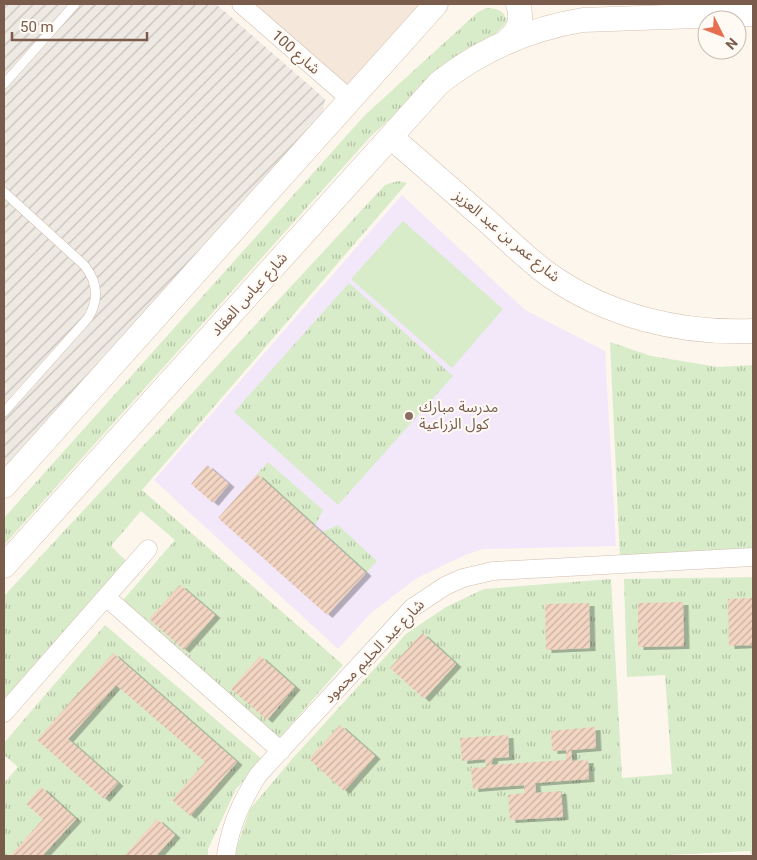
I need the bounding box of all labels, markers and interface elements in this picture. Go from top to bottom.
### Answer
scale bar [12,10,148,42]
north arrow [697,10,747,60]
text: 50 m [20,18,54,36]
street label: شارع 100 [266,26,324,80]
text: N [722,35,741,53]
street label: شارع عمر بن عبد العزيز [448,186,564,288]
street label: شارع عباس العقاد [207,248,294,341]
place label: مدرسة مبارك كول الزراعية [419,398,498,433]
marker: مدرسة مبارك كول الزراعية [403,410,415,422]
street label: شارع عبد الحليم محمود [320,595,430,709]

